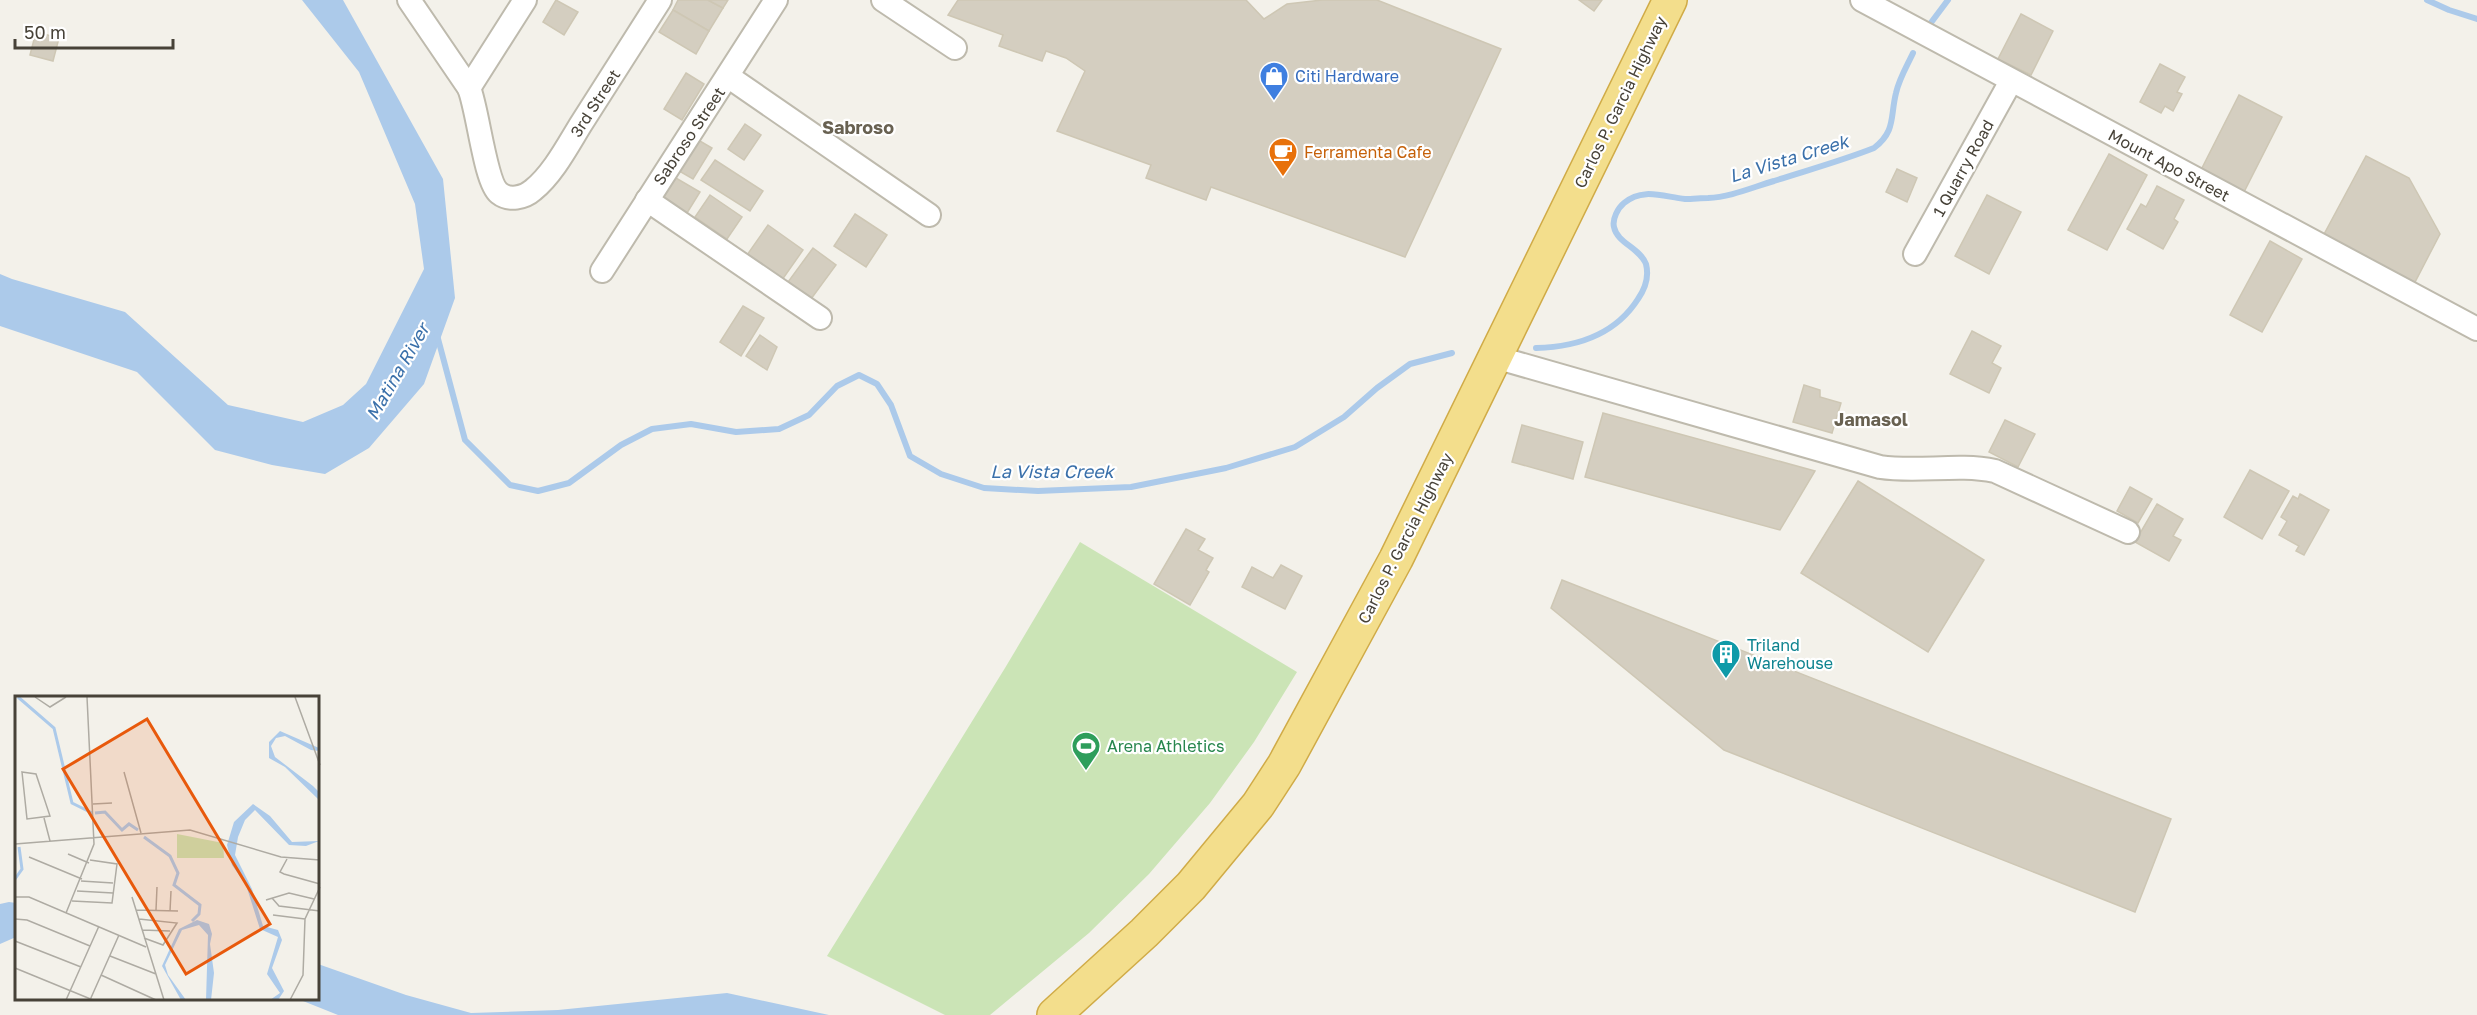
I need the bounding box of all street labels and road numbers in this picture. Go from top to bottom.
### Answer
street label: Carlos P. Garcia Highway [1570,13,1670,191]
street label: 3rd Street [566,65,624,141]
street label: Sabroso Street [649,83,729,189]
street label: 1 Quarry Road [1928,116,1998,220]
street label: Mount Apo Street [2105,125,2233,205]
street label: Carlos P. Garcia Highway [1353,449,1457,627]

